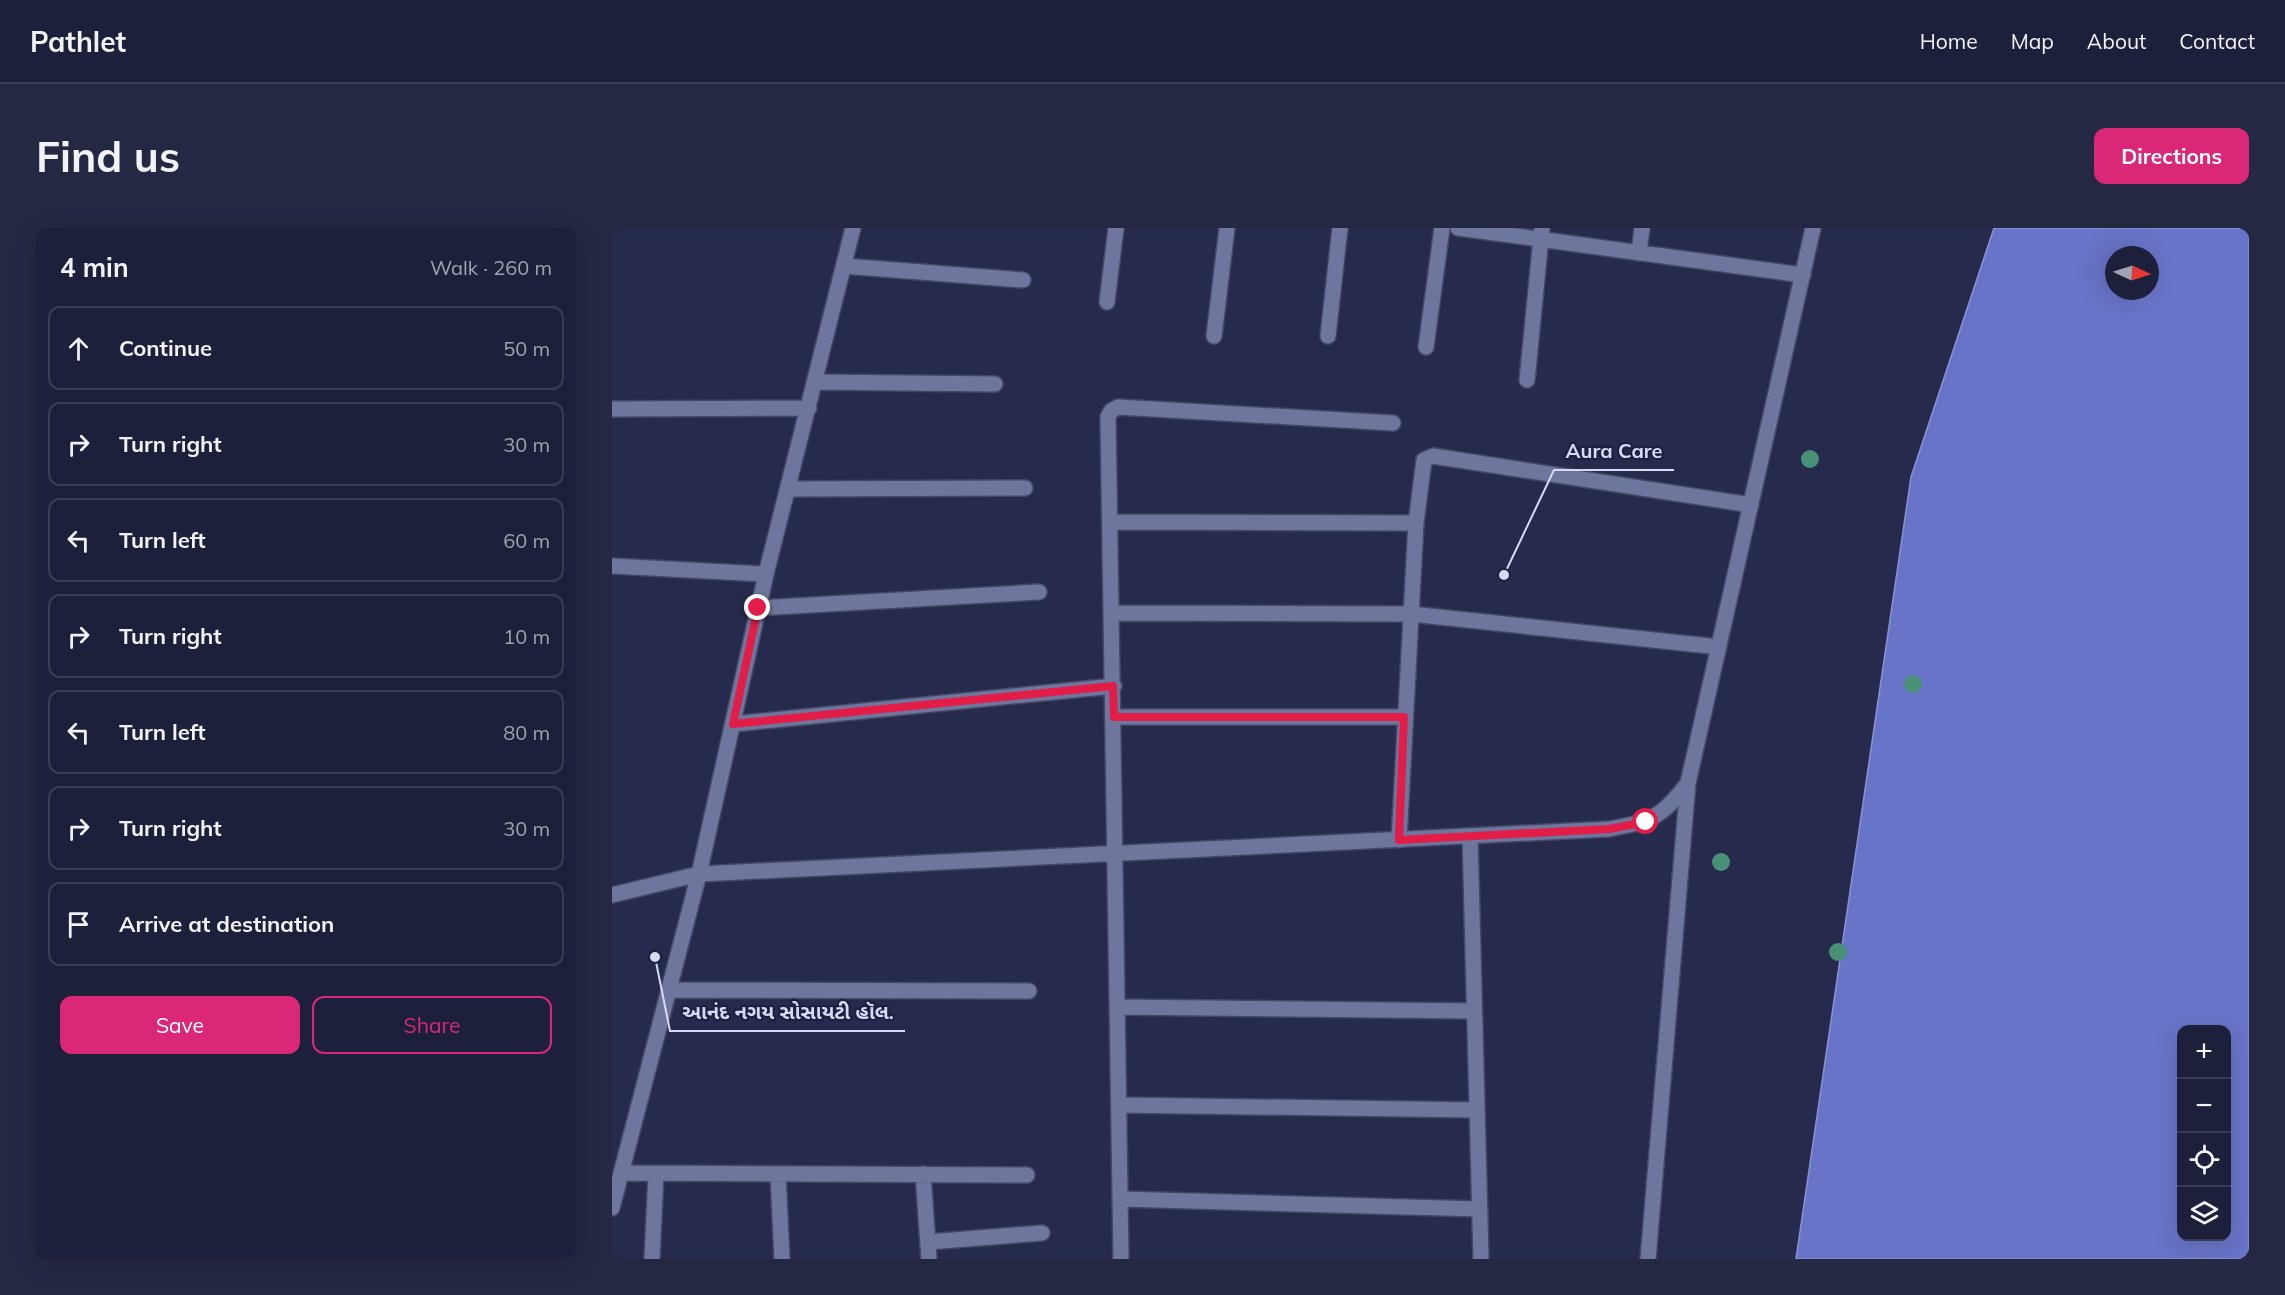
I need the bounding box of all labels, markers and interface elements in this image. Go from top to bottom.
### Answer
text: Pathlet [30,24,126,59]
text: Home [1920,28,1978,54]
text: Map [2011,28,2054,54]
text: About [2087,28,2146,54]
text: Contact [2179,28,2255,54]
button: Directions [2094,128,2249,184]
text: Find us [36,130,180,183]
north arrow [2105,246,2159,300]
text: 4 min [60,251,129,284]
text: Walk · 260 m [430,255,552,280]
icon: ahead [62,332,95,365]
text: Continue [119,334,212,362]
text: 50 m [503,336,550,361]
icon: right [62,428,95,461]
text: Turn right [119,430,222,458]
text: 30 m [503,432,550,457]
callout: Aura Care [1554,432,1674,470]
text: Aura Care [1566,438,1663,463]
icon: left [62,524,95,557]
text: Turn left [119,526,206,554]
text: 60 m [503,528,550,553]
route end [744,594,770,620]
icon: right [62,620,95,653]
text: Turn right [119,622,222,650]
text: 10 m [503,624,550,649]
icon: left [62,716,95,749]
text: Turn left [119,718,206,746]
text: 80 m [503,720,550,745]
route start [1632,808,1658,834]
icon: right [62,812,95,845]
text: Turn right [119,814,222,842]
text: 30 m [503,816,550,841]
icon: arrive [62,908,95,941]
text: Arrive at destination [119,910,334,938]
callout: આનંદ નગય સોસાયટી હૉલ. [670,993,905,1031]
button: Save [60,996,300,1054]
button: Share [312,996,552,1054]
text: આનંદ નગય સોસાયટી હૉલ. [682,999,894,1024]
map controls [2177,1025,2231,1241]
button: + [2177,1025,2231,1079]
button: − [2177,1079,2231,1133]
button: locate [2177,1133,2231,1187]
button: layers [2177,1187,2231,1241]

